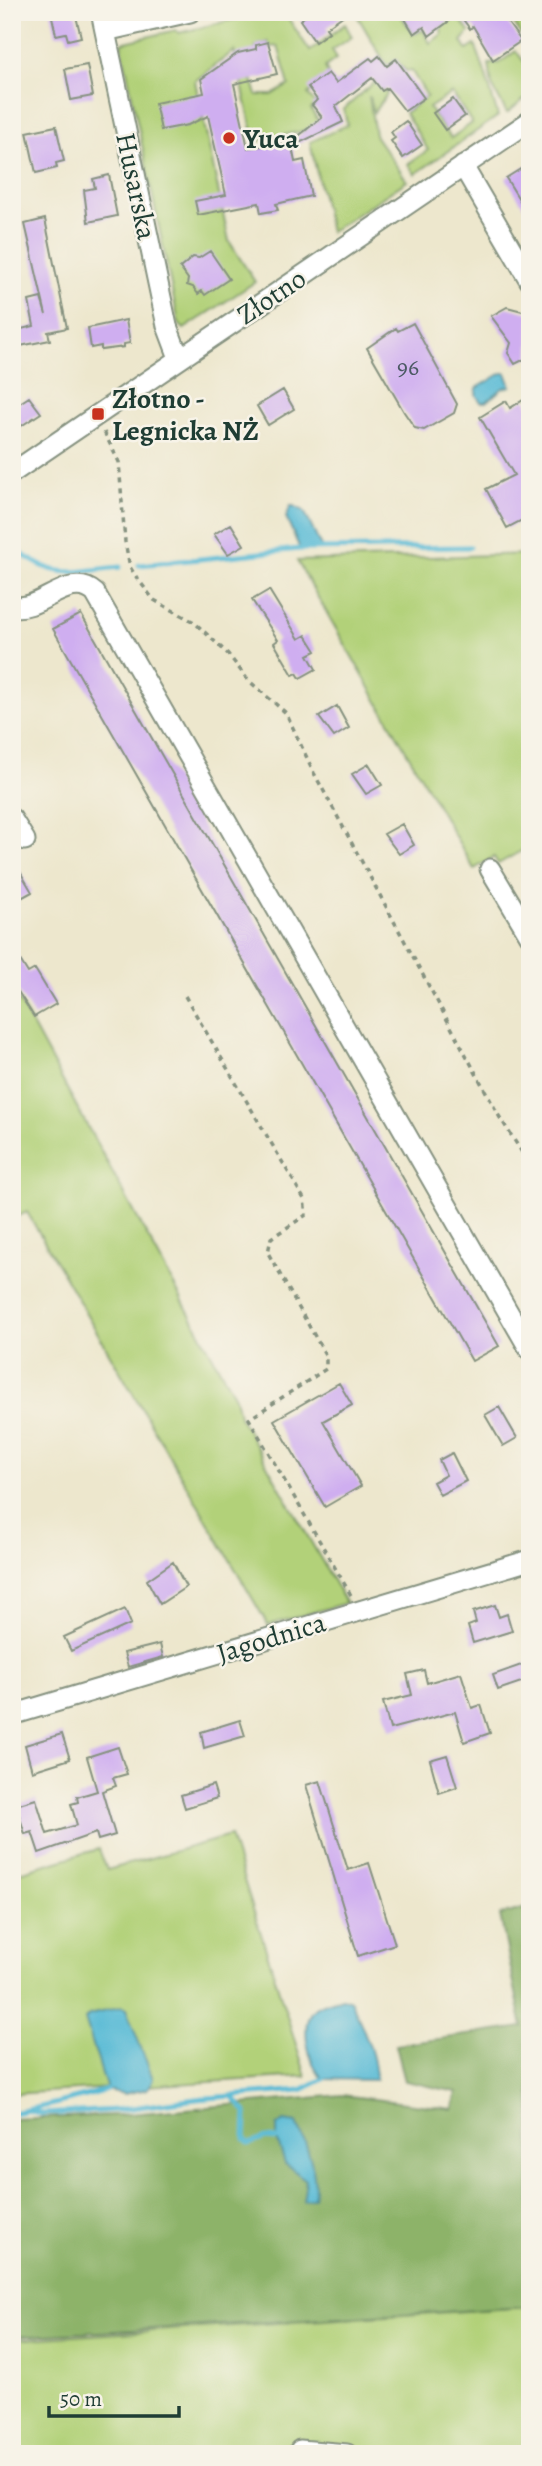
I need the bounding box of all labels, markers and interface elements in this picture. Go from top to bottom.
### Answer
place label: Yuca [242,120,299,158]
street label: Husarska [106,129,166,243]
marker: Yuca [221,130,237,146]
street label: Złotno [229,260,314,334]
house number: 96 [397,351,419,383]
place label: Złotno - Legnicka NŻ [112,380,259,450]
marker: Złotno - Legnicka NŻ [90,406,106,422]
street label: Jagodnica [212,1603,331,1673]
scale bar [49,2375,178,2419]
text: 50 m [60,2385,102,2413]

